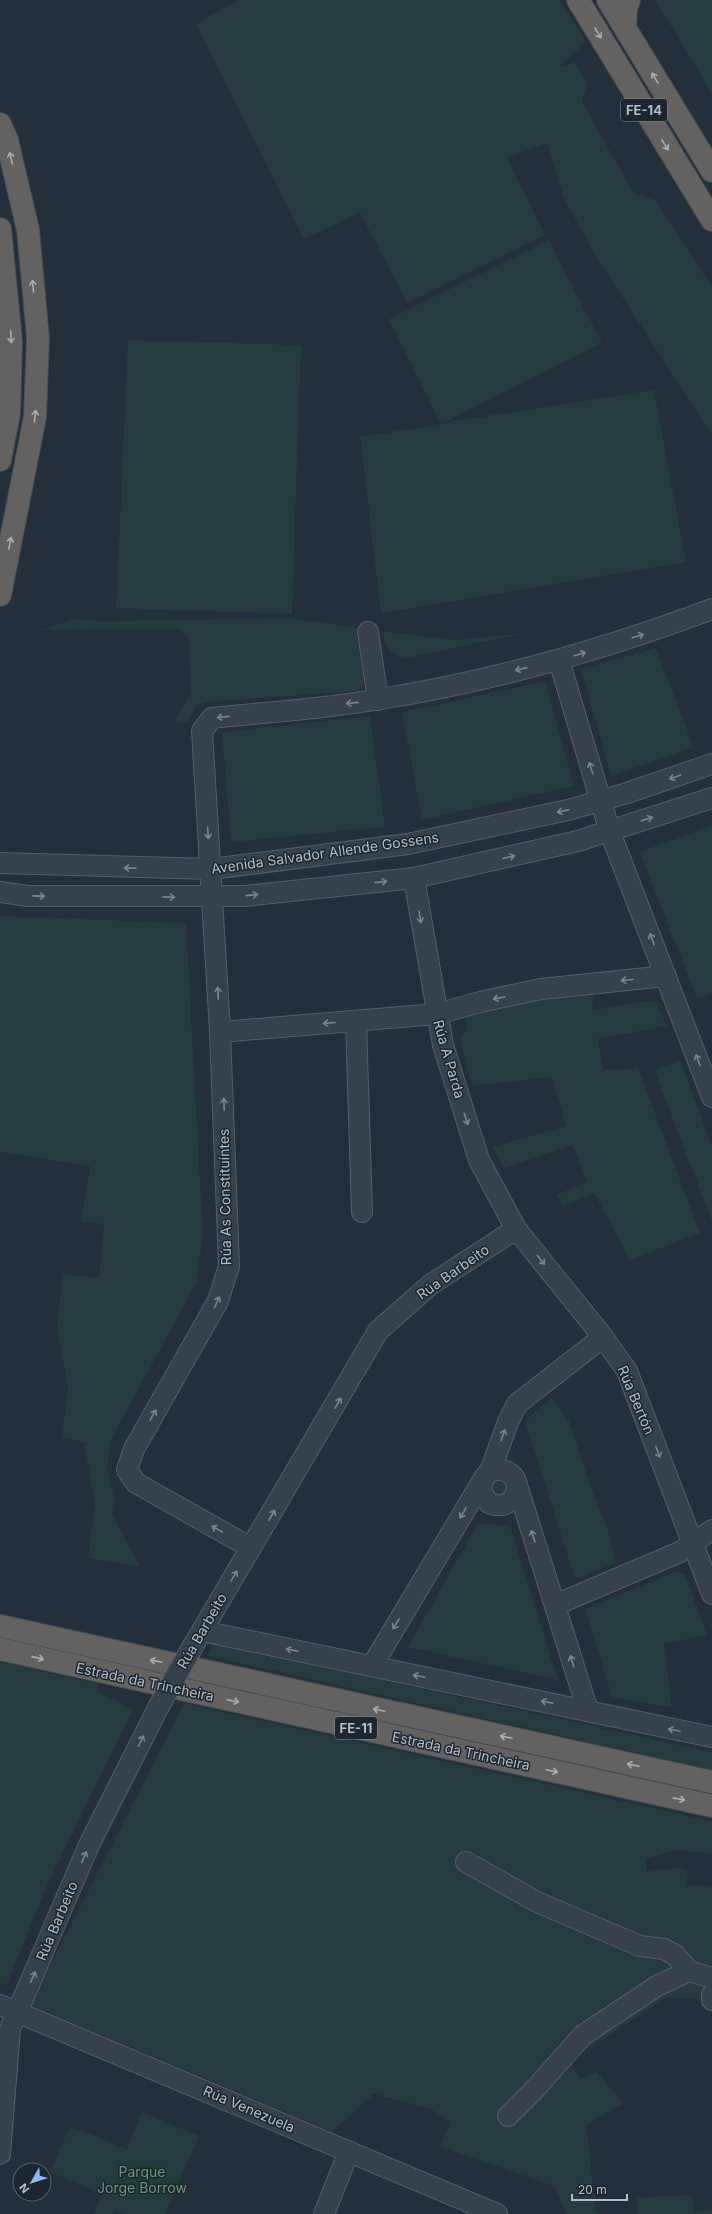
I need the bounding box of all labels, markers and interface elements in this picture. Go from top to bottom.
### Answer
one-way arrow [595,27,603,39]
one-way arrow [651,72,659,84]
road number: FE-14 [621,99,667,121]
one-way arrow [661,139,669,150]
one-way arrow [6,152,14,165]
one-way arrow [29,280,37,293]
one-way arrow [7,330,14,343]
one-way arrow [31,410,38,423]
one-way arrow [7,537,15,550]
one-way arrow [632,632,645,639]
one-way arrow [573,650,586,657]
one-way arrow [514,665,527,673]
one-way arrow [346,699,359,706]
one-way arrow [217,713,230,721]
one-way arrow [587,762,594,775]
one-way arrow [670,773,682,781]
one-way arrow [557,807,570,815]
one-way arrow [641,815,654,822]
one-way arrow [205,826,212,839]
street label: Avenida Salvador Allende Gossens [210,828,440,877]
one-way arrow [502,852,515,860]
one-way arrow [124,864,137,872]
one-way arrow [374,878,387,885]
one-way arrow [245,891,258,899]
one-way arrow [32,892,45,900]
one-way arrow [162,893,175,901]
one-way arrow [416,910,424,923]
one-way arrow [647,933,655,945]
one-way arrow [621,977,634,984]
one-way arrow [215,987,222,1000]
one-way arrow [493,994,506,1002]
street label: Rúa A Parda [430,1018,469,1100]
one-way arrow [323,1020,336,1027]
one-way arrow [694,1055,702,1067]
one-way arrow [220,1098,227,1111]
one-way arrow [463,1112,470,1125]
street label: Rúa As Constituíntes [215,1128,234,1266]
street label: Rúa Barbeito [413,1240,492,1303]
one-way arrow [536,1254,545,1265]
one-way arrow [213,1296,221,1308]
street label: Rúa Bertón [614,1363,659,1437]
one-way arrow [334,1397,342,1409]
one-way arrow [150,1409,158,1421]
one-way arrow [500,1429,507,1442]
one-way arrow [655,1446,663,1458]
one-way arrow [458,1507,466,1519]
one-way arrow [268,1509,276,1521]
one-way arrow [211,1525,223,1532]
one-way arrow [529,1530,536,1543]
one-way arrow [231,1571,239,1583]
street label: Rúa Barbeito [173,1590,230,1672]
one-way arrow [391,1618,399,1630]
one-way arrow [286,1646,299,1654]
one-way arrow [31,1654,44,1662]
one-way arrow [568,1654,575,1667]
one-way arrow [150,1657,163,1665]
street label: Estrada da Trincheira [75,1659,216,1704]
one-way arrow [413,1671,426,1679]
one-way arrow [226,1698,239,1706]
one-way arrow [541,1698,554,1706]
one-way arrow [373,1705,386,1713]
road number: FE-11 [335,1717,377,1739]
one-way arrow [668,1725,681,1733]
street label: Estrada da Trincheira [391,1728,532,1773]
one-way arrow [500,1733,513,1741]
one-way arrow [138,1735,146,1747]
one-way arrow [627,1761,640,1769]
one-way arrow [545,1768,558,1776]
one-way arrow [672,1795,685,1803]
one-way arrow [81,1852,88,1864]
street label: Rúa Barbeito [32,1879,81,1963]
one-way arrow [29,1971,37,1983]
street label: Rúa Venezuela [201,2082,298,2135]
north arrow [12,2162,52,2202]
park label: Parque Jorge Borrow [97,2163,187,2196]
scale bar [572,2176,627,2202]
text: N [16,2181,32,2196]
text: 20 m [578,2182,607,2197]

